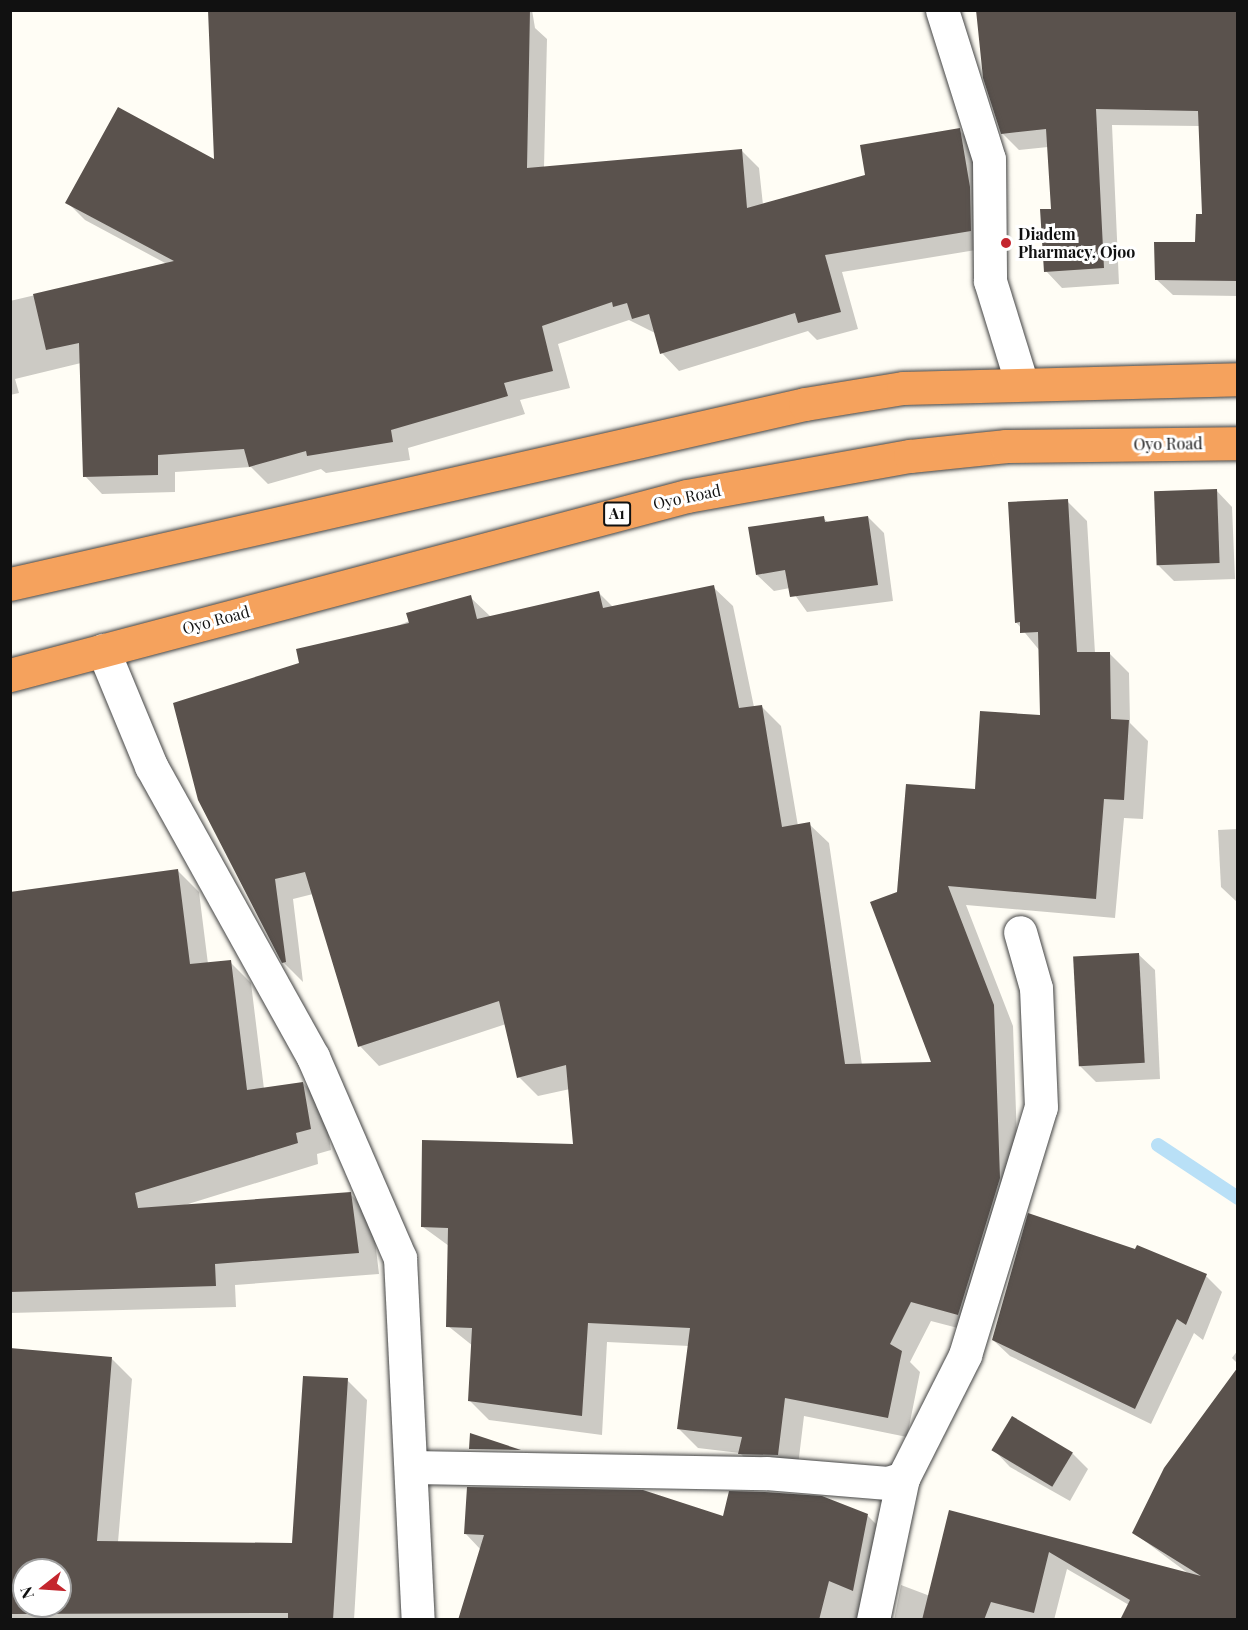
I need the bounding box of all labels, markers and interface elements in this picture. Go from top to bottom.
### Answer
place label: Diadem Pharmacy, Ojoo [1018,224,1135,262]
marker: Diadem Pharmacy, Ojoo [999,236,1013,250]
street label: Oyo Road [1133,434,1203,454]
street label: Oyo Road [651,480,723,514]
road number: A1 [602,502,632,526]
street label: Oyo Road [180,602,252,638]
north arrow [12,1558,72,1618]
text: N [14,1584,38,1601]

